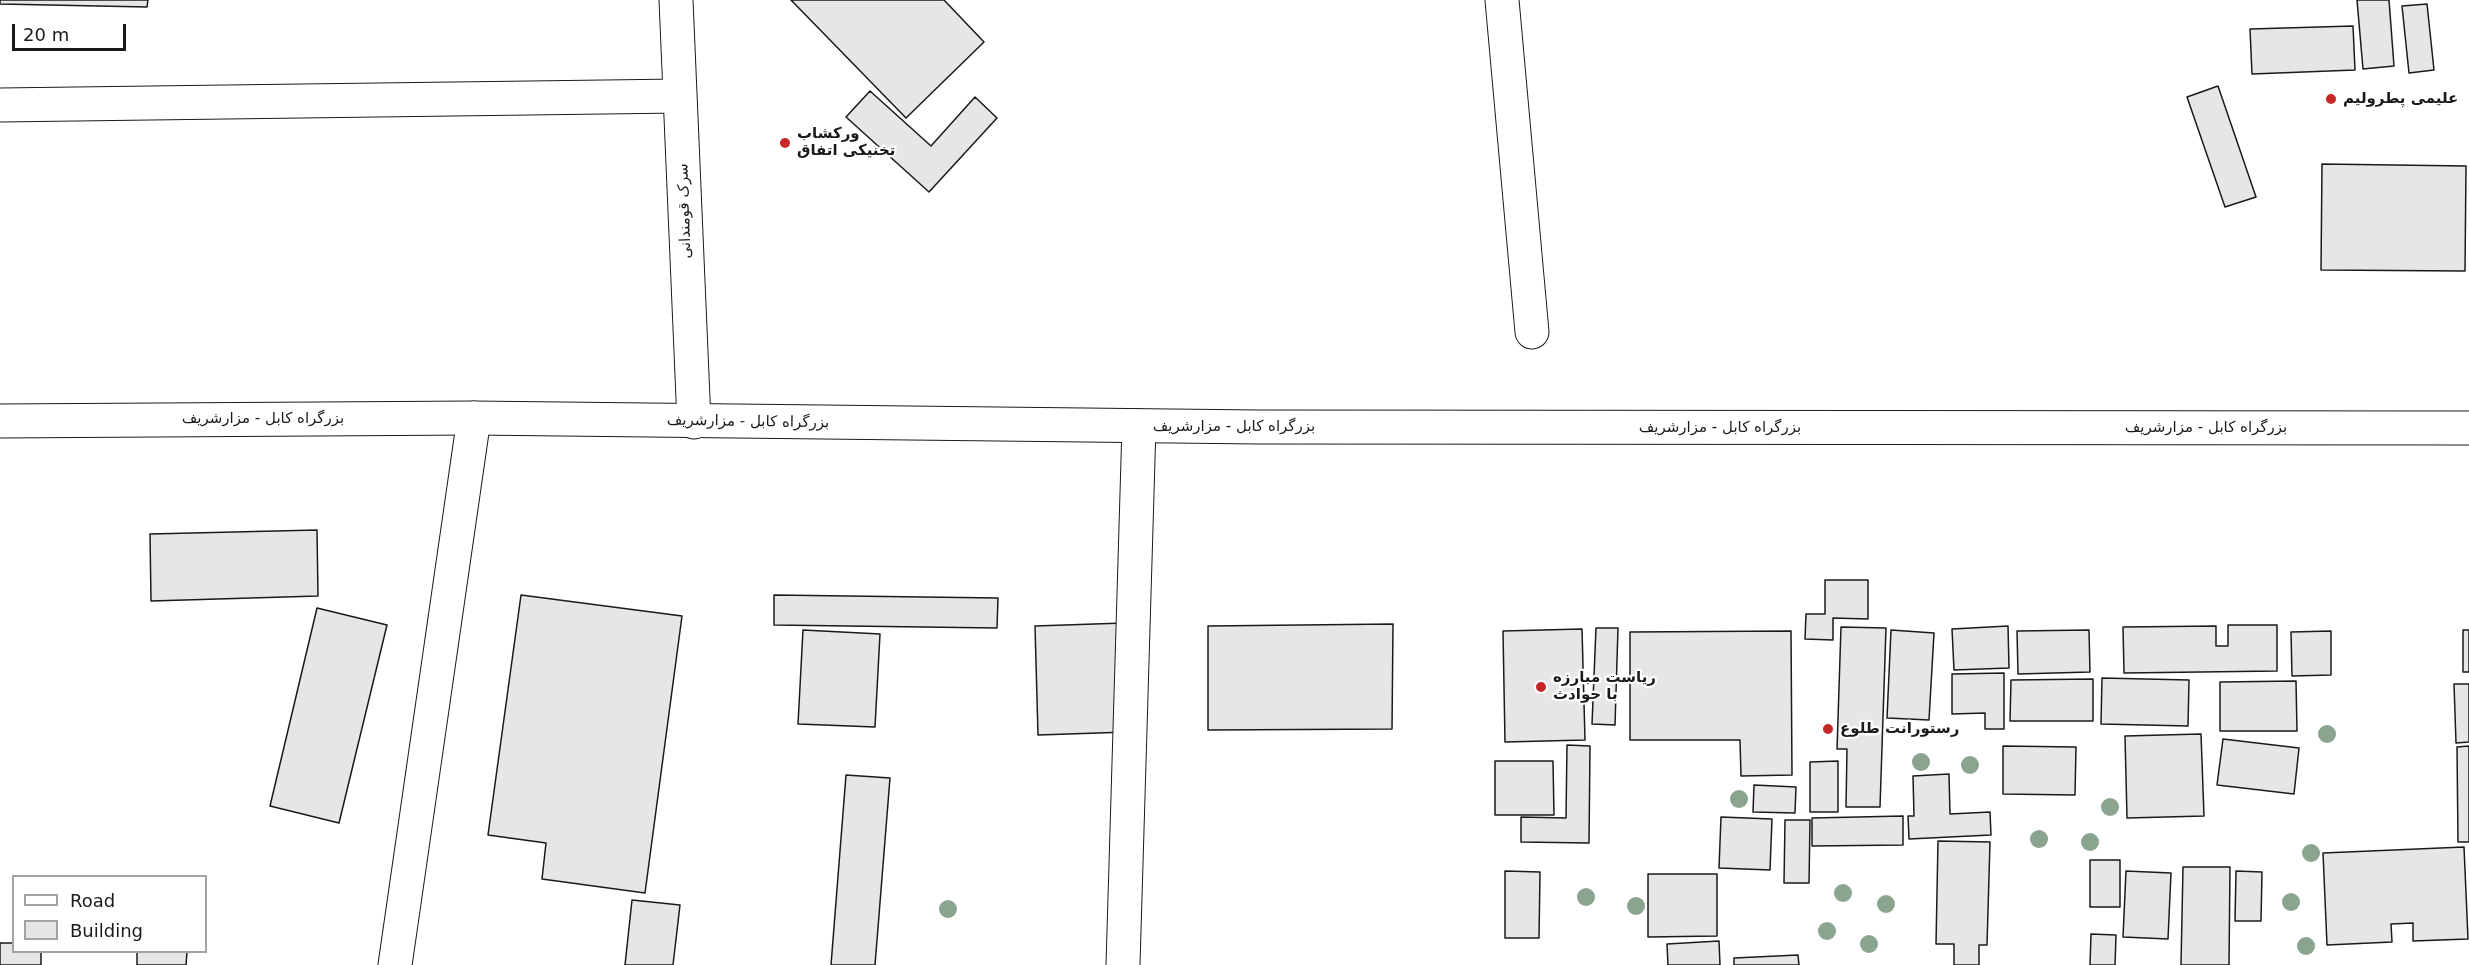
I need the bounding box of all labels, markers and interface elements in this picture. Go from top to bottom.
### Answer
scale bar [15,12,129,50]
text: 20 m [23,24,69,45]
place label: علیمی پطرولیم [2343,90,2458,108]
marker: علیمی پطرولیم [2324,92,2338,106]
place label: ورکشاب تخنیکی اتفاق [797,125,895,160]
marker: ورکشاب تخنیکی اتفاق [778,136,792,150]
street label: سرک قومندانی [674,163,696,259]
street label: بزرگراه کابل - مزارشریف [182,410,344,428]
street label: بزرگراه کابل - مزارشریف [667,412,829,432]
street label: بزرگراه کابل - مزارشریف [1153,418,1315,436]
street label: بزرگراه کابل - مزارشریف [1639,419,1801,437]
street label: بزرگراه کابل - مزارشریف [2125,419,2287,437]
place label: ریاست مبارزه با حوادث [1553,669,1656,704]
marker: ریاست مبارزه با حوادث [1534,680,1548,694]
place label: رستورانت طلوع [1840,720,1959,738]
marker: رستورانت طلوع [1821,722,1835,736]
legend [12,875,207,953]
text: Road [70,890,115,911]
text: Building [70,920,143,941]

